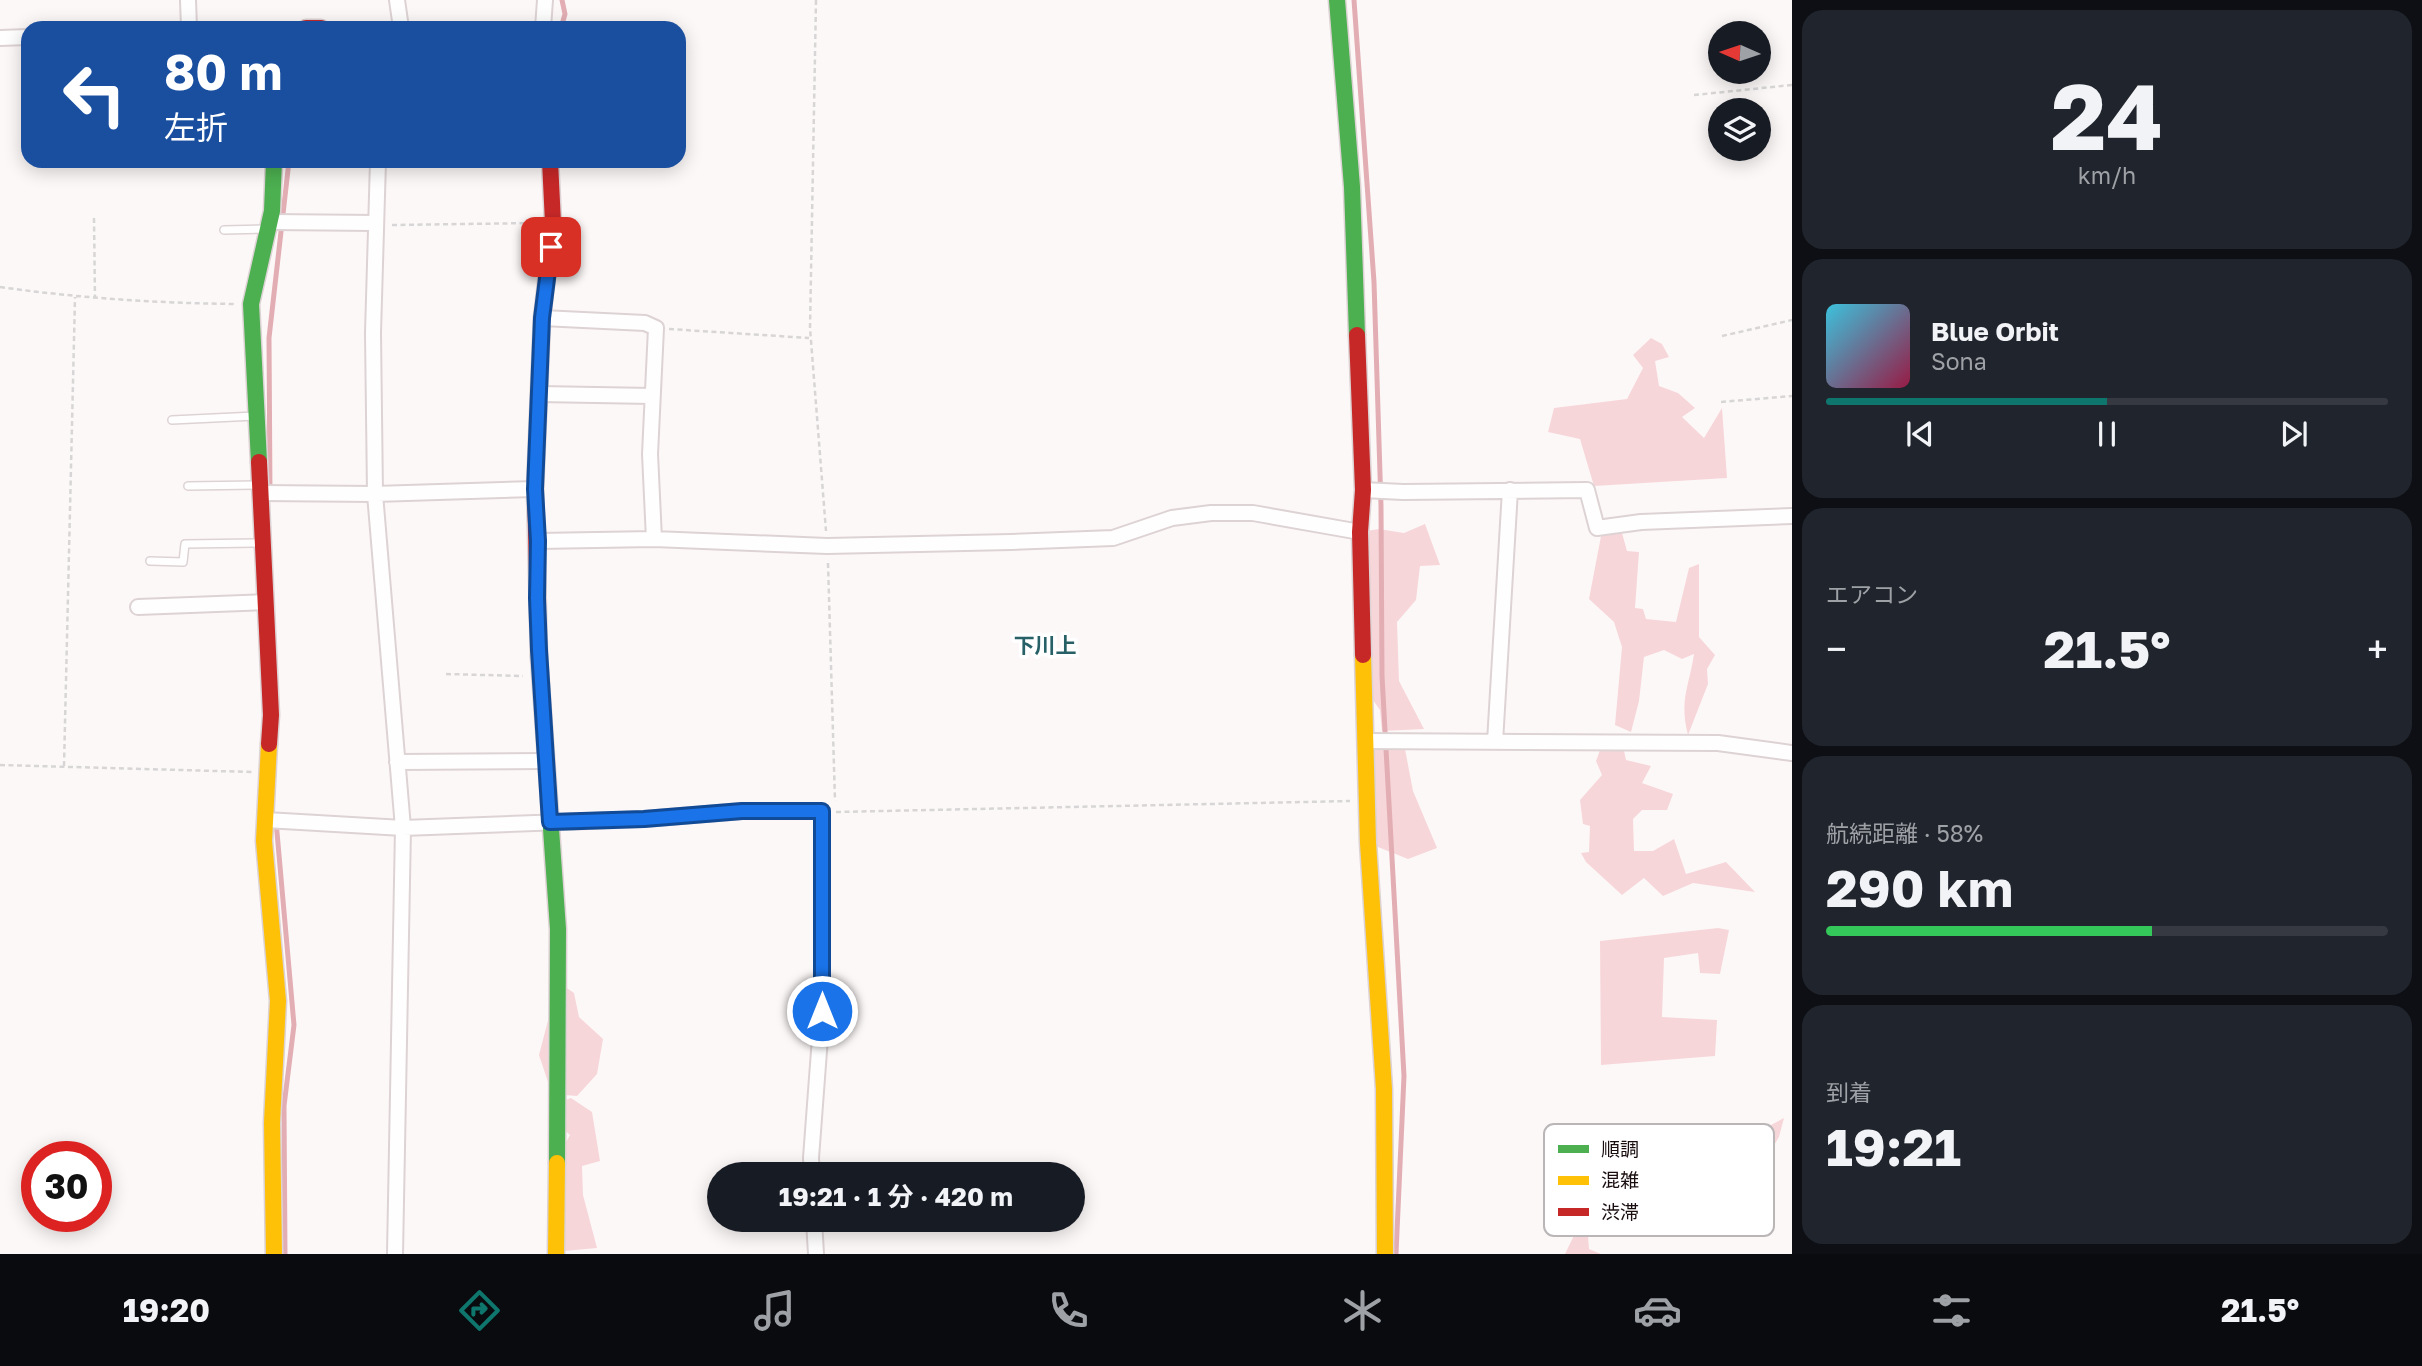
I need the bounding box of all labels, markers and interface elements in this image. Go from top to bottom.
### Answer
north arrow [1708,21,1771,84]
map controls [1708,21,1771,161]
text: 80 m [164,42,282,101]
icon: left [49,49,140,140]
text: 24 [2051,61,2163,170]
button: layers [1708,98,1771,161]
text: 左折 [164,108,228,146]
text: km/h [2078,161,2136,189]
pin [521,217,581,277]
icon: arrive [532,228,570,266]
text: Blue Orbit [1931,316,2059,347]
text: Sona [1931,347,1987,375]
icon: previous [1901,415,1939,453]
icon: pause [2088,415,2126,453]
icon: next [2275,415,2313,453]
text: エアコン [1826,580,1918,608]
text: 21.5° [2043,617,2171,679]
text: − [1826,626,1847,671]
text: + [2367,626,2388,671]
district label: 下川上 [1014,632,1077,658]
text: 航続距離 · 58% [1826,819,1983,847]
text: 290 km [1826,856,2013,918]
position arrow [785,974,859,1048]
text: 到着 [1826,1078,1872,1106]
text: 19:21 [1826,1115,1961,1177]
legend [1544,1124,1774,1236]
text: 順調 [1601,1137,1639,1160]
speed limit sign: 30 [21,1141,112,1232]
text: 混雑 [1601,1168,1639,1191]
text: 19:21 · 1 分 · 420 m [779,1181,1013,1212]
text: 渋滞 [1601,1200,1639,1223]
icon: directions [455,1286,504,1335]
icon: music [750,1286,799,1335]
icon: phone [1044,1286,1093,1335]
icon: climate [1338,1286,1387,1335]
icon: car [1633,1286,1682,1335]
icon: filters [1927,1286,1976,1335]
text: 19:20 [123,1291,210,1329]
text: 21.5° [2221,1291,2299,1329]

